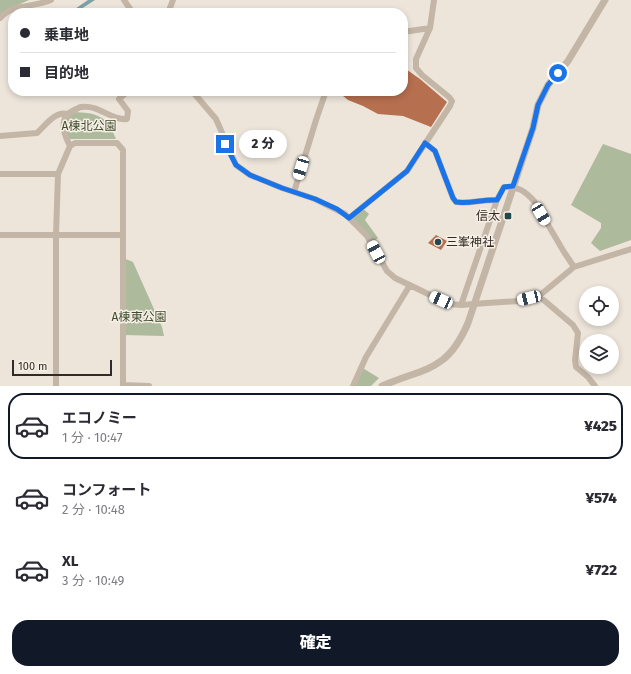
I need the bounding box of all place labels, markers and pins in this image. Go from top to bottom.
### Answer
place label: 信太 [476,209,500,223]
marker: 信太 [503,211,513,221]
place label: 三峯神社 [446,235,494,249]
marker: 三峯神社 [433,237,443,247]

